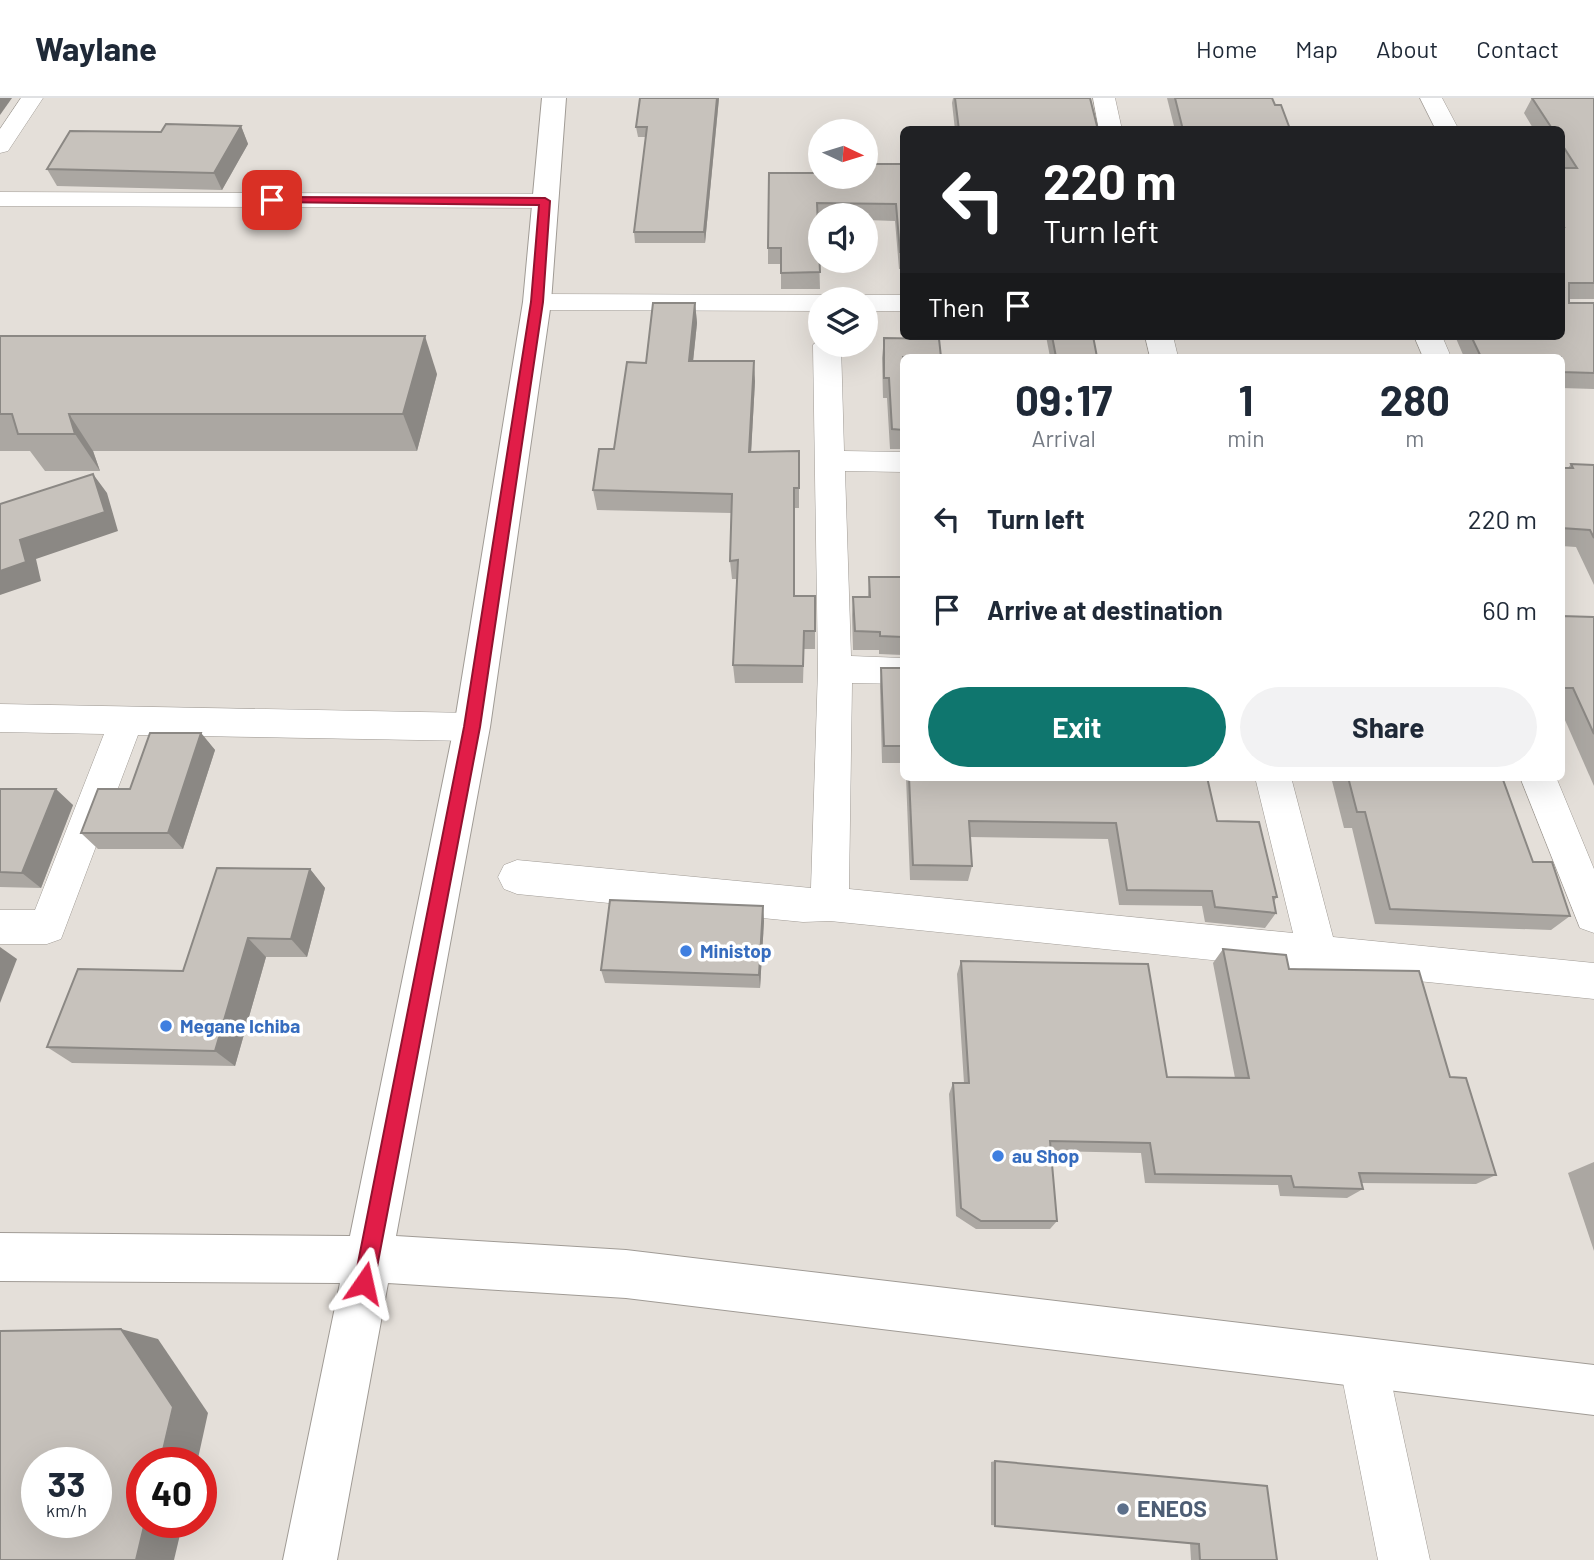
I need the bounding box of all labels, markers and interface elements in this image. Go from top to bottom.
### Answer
text: Waylane [35,28,157,68]
text: Home [1196,34,1257,63]
text: Map [1295,34,1338,63]
text: About [1376,34,1438,63]
text: Contact [1476,34,1559,63]
north arrow [808,119,878,189]
map controls [808,119,878,357]
text: 220 m [1043,151,1177,210]
icon: left [928,154,1019,245]
pin [242,170,302,230]
icon: arrive [253,181,291,219]
button: sound [808,203,878,273]
text: Turn left [1043,211,1160,249]
button: layers [808,287,878,357]
icon: arrive [999,287,1037,325]
text: Then [928,291,985,322]
text: 09:17 [1015,374,1112,424]
text: 1 [1239,374,1253,424]
text: 280 [1380,374,1450,424]
text: Arrival [1032,424,1096,452]
text: min [1227,424,1265,452]
text: m [1405,424,1424,452]
icon: left [928,500,966,538]
text: Turn left [987,503,1085,534]
text: 220 m [1468,503,1537,534]
icon: arrive [928,591,966,629]
text: Arrive at destination [987,594,1223,625]
text: 60 m [1482,594,1537,625]
button: Exit [928,687,1226,767]
button: Share [1240,687,1537,767]
place label: Ministop [700,939,772,962]
marker: Ministop [678,943,694,959]
place label: Megane Ichiba [180,1014,300,1037]
marker: Megane Ichiba [158,1018,174,1034]
place label: au Shop [1012,1144,1079,1167]
marker: au Shop [990,1148,1006,1164]
position arrow [327,1246,401,1320]
speed limit sign: 40 [126,1447,217,1538]
text: 33 [48,1462,85,1504]
place label: ENEOS [1137,1494,1207,1522]
text: km/h [46,1499,87,1521]
marker: ENEOS [1115,1501,1131,1517]

